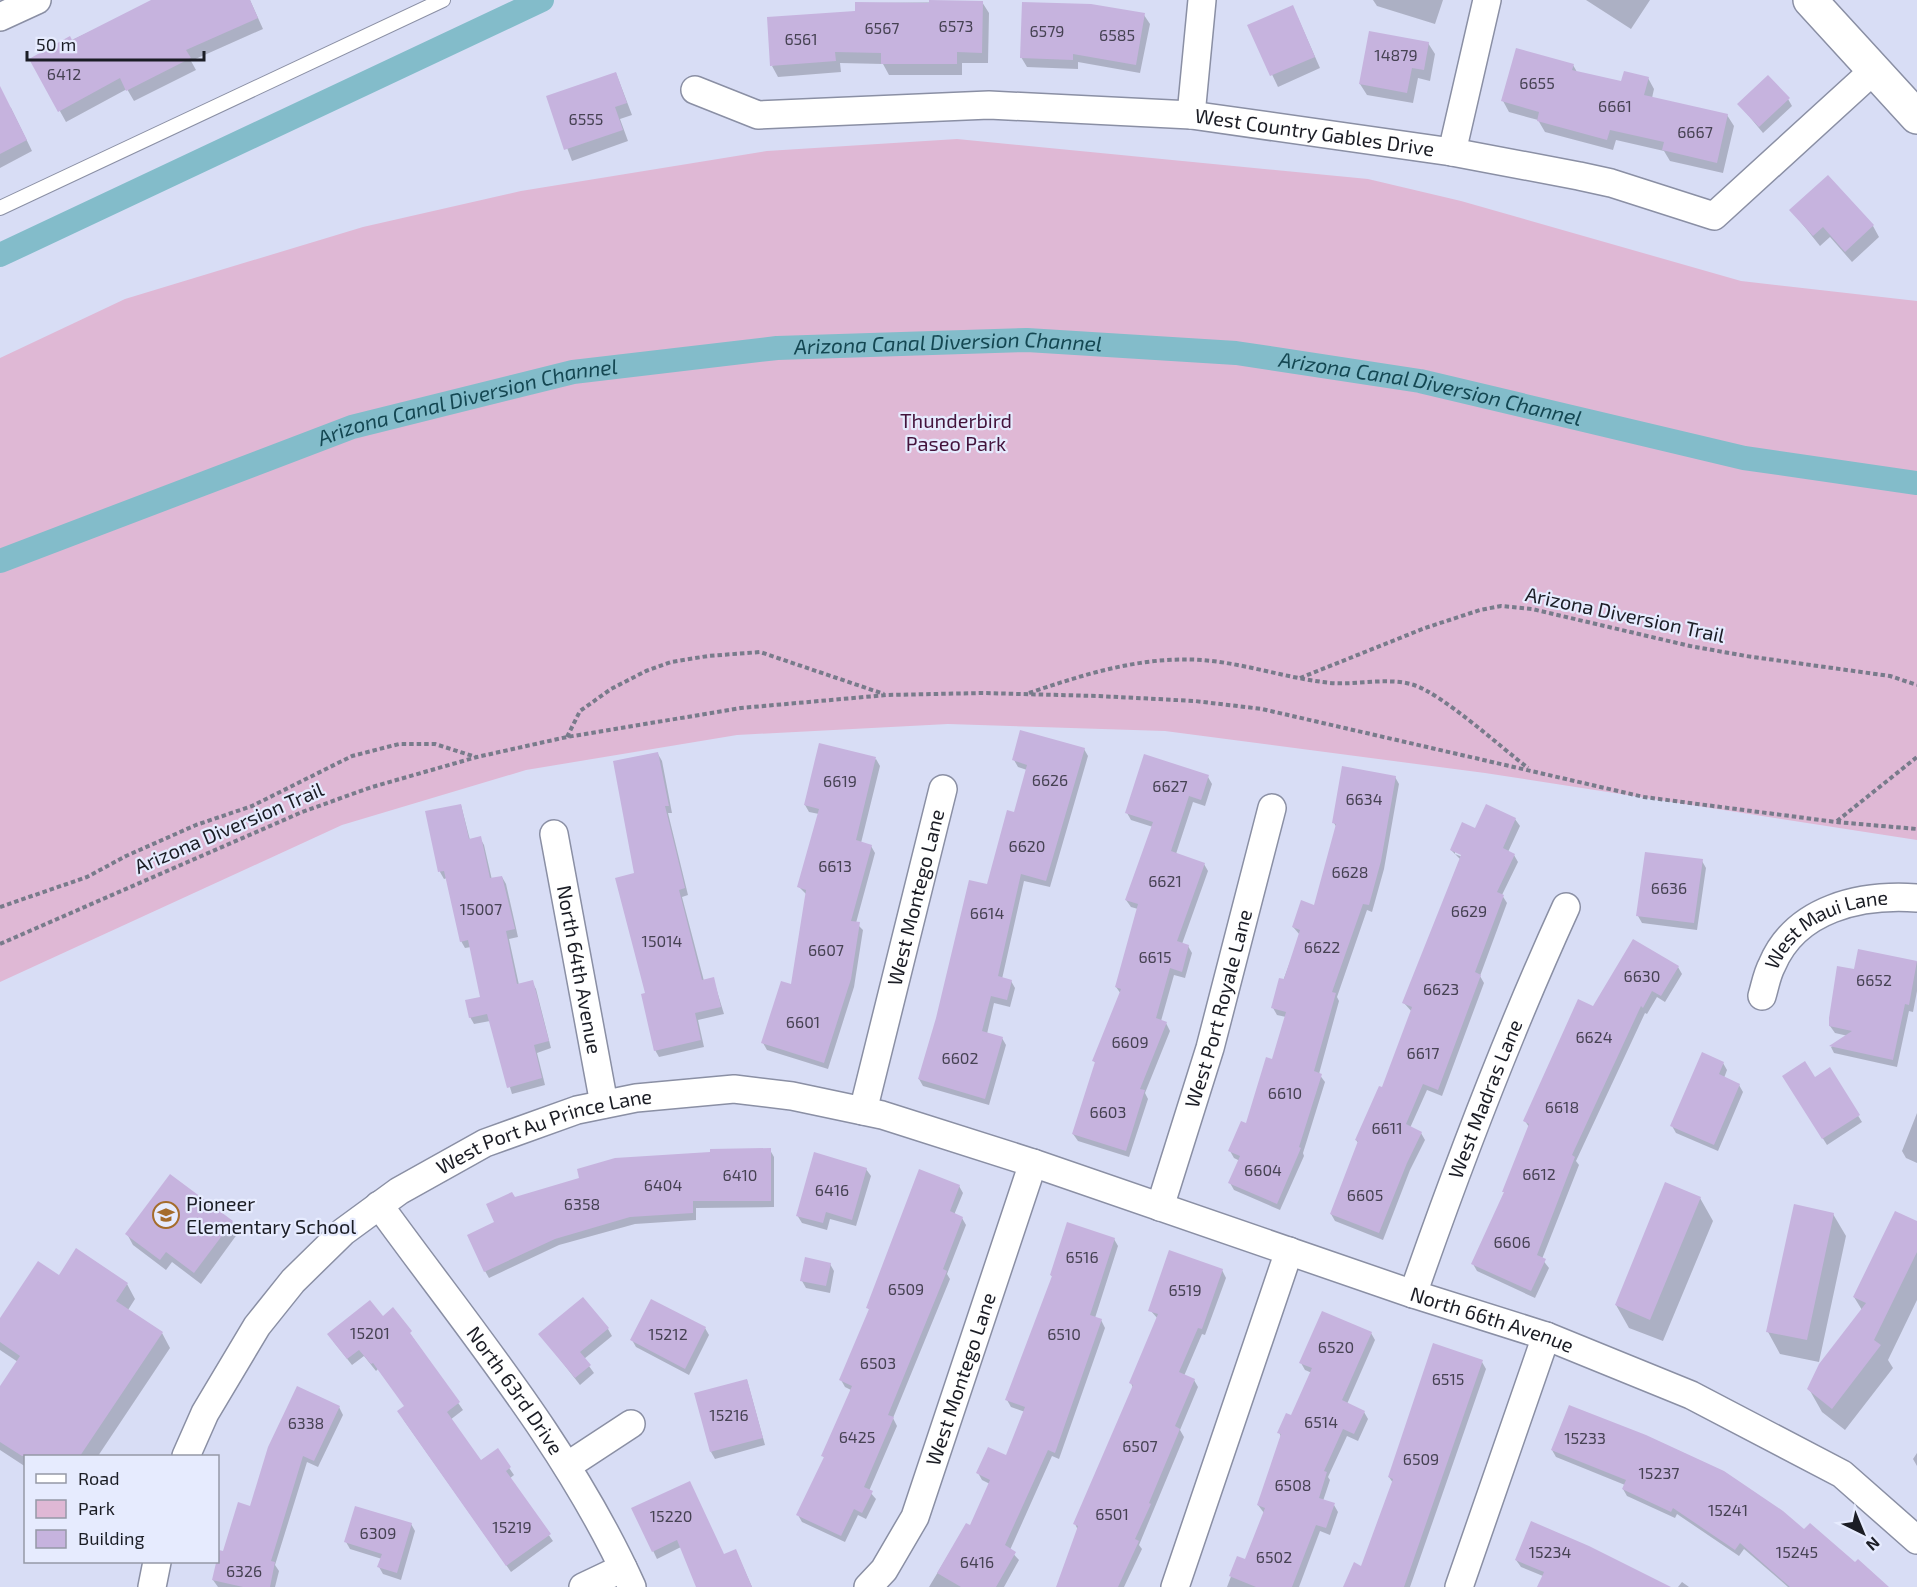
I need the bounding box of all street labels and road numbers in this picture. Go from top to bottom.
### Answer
street label: West Country Gables Drive [1193,103,1436,160]
street label: Arizona Diversion Trail [1523,581,1727,647]
street label: Arizona Diversion Trail [130,776,327,878]
street label: West Montego Lane [882,806,949,988]
street label: North 64th Avenue [553,883,608,1056]
street label: West Maui Lane [1759,885,1889,972]
street label: West Port Royale Lane [1179,907,1256,1110]
street label: West Madras Lane [1443,1016,1527,1182]
street label: West Port Au Prince Lane [432,1084,653,1179]
street label: North 66th Avenue [1408,1281,1577,1357]
street label: West Montego Lane [920,1289,1000,1469]
street label: North 63rd Drive [462,1321,569,1459]

